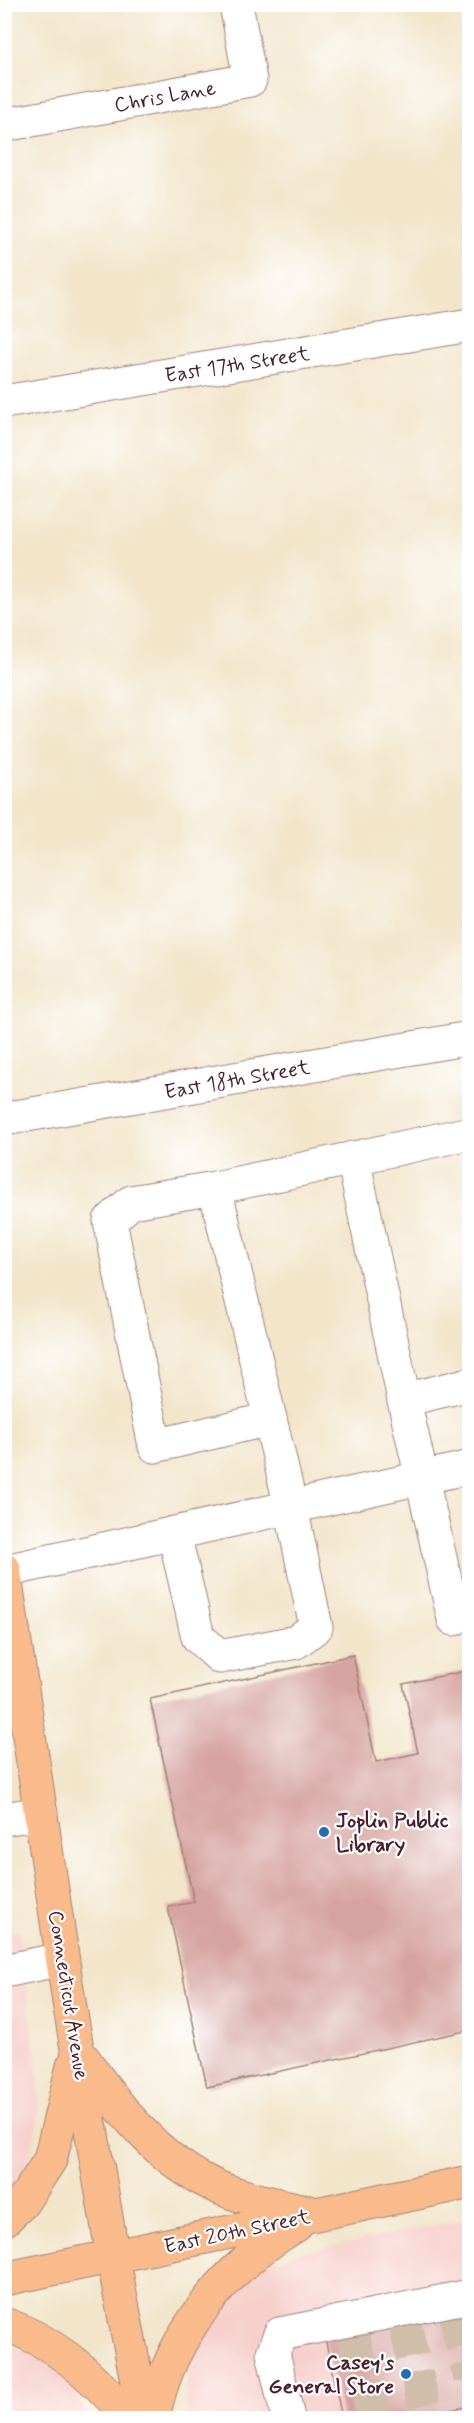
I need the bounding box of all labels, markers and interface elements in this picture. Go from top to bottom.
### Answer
street label: Chris Lane [112,74,218,120]
street label: East 17th Street [163,340,312,390]
street label: East 18th Street [162,1053,313,1107]
place label: Joplin Public Library [336,1807,449,1859]
marker: Joplin Public Library [317,1825,331,1839]
street label: Connecticut Avenue [41,1908,95,2082]
street label: East 20th Street [162,2203,313,2261]
place label: Casey's General Store [269,2349,395,2401]
marker: Casey's General Store [399,2367,413,2381]

